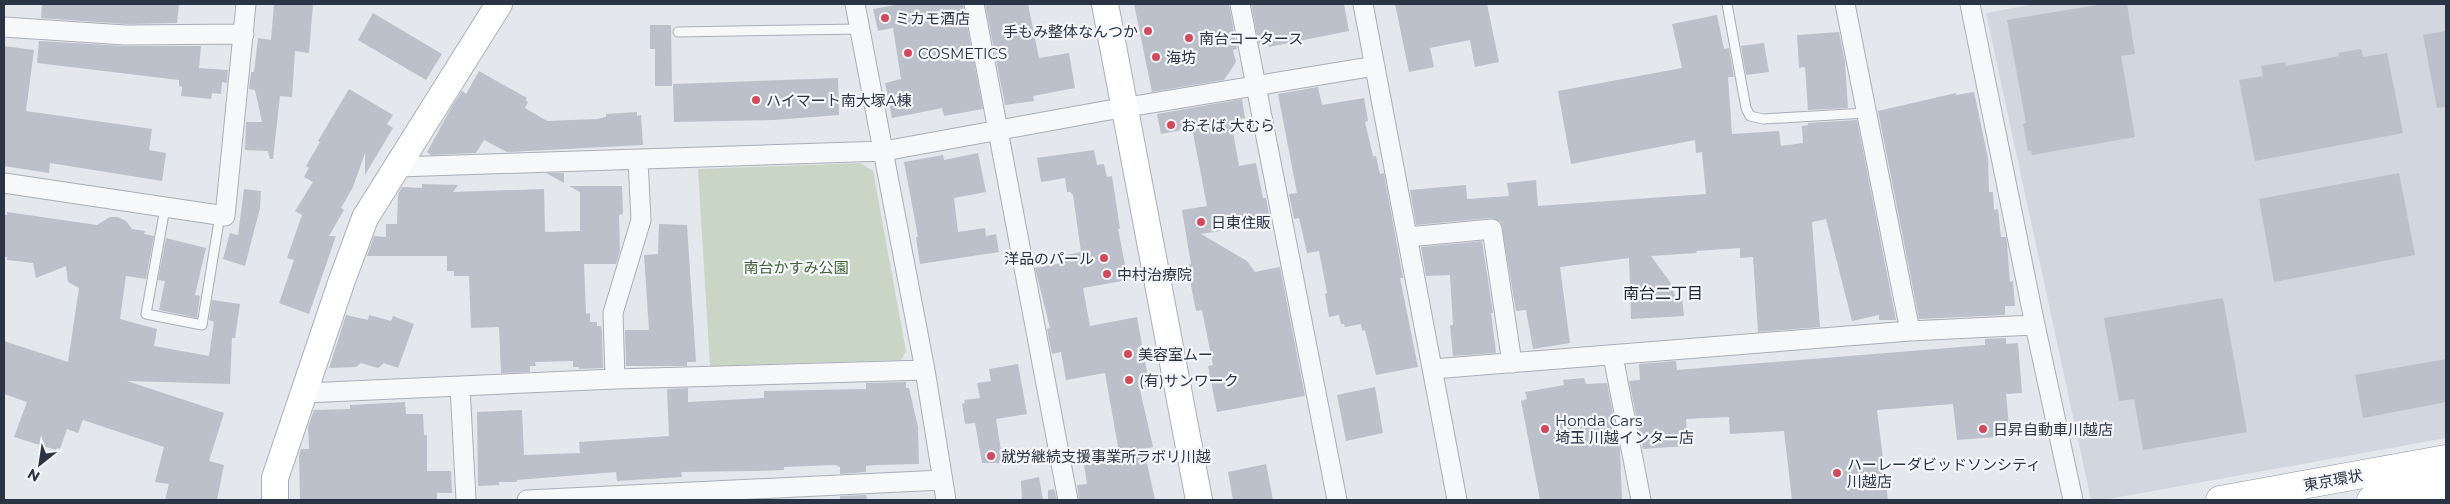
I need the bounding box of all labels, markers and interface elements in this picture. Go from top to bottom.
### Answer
place label: ミカモ酒店 [895,9,970,28]
marker: ミカモ酒店 [879,12,891,24]
place label: 手もみ整体なんつか [1003,22,1138,41]
marker: 手もみ整体なんつか [1142,25,1154,37]
place label: 南台コータース [1199,29,1303,48]
marker: 南台コータース [1183,32,1195,44]
place label: COSMETICS [918,44,1007,63]
marker: COSMETICS [902,47,914,59]
place label: 海坊 [1166,48,1196,67]
marker: 海坊 [1150,51,1162,63]
place label: ハイマート南大塚A棟 [766,91,911,110]
marker: ハイマート南大塚A棟 [750,94,762,106]
place label: おそば 大むら [1181,116,1275,135]
marker: おそば 大むら [1165,119,1177,131]
place label: 日東住販 [1211,213,1271,232]
marker: 日東住販 [1195,216,1207,228]
place label: 洋品のパール [1004,249,1094,268]
marker: 洋品のパール [1098,252,1110,264]
park label: 南台かすみ公園 [743,258,849,277]
place label: 中村治療院 [1117,265,1192,284]
marker: 中村治療院 [1101,268,1113,280]
district label: 南台二丁目 [1623,284,1703,303]
place label: 美容室ムー [1138,345,1213,364]
marker: 美容室ムー [1122,348,1134,360]
place label: (有)サンワーク [1139,371,1239,390]
marker: (有)サンワーク [1123,374,1135,386]
place label: Honda Cars 埼玉 川越インター店 [1555,411,1694,447]
place label: 日昇自動車川越店 [1993,420,2113,439]
marker: Honda Cars 埼玉 川越インター店 [1539,423,1551,435]
marker: 日昇自動車川越店 [1977,423,1989,435]
north arrow [15,439,65,489]
place label: 就労継続支援事業所ラボリ川越 [1001,447,1211,466]
marker: 就労継続支援事業所ラボリ川越 [985,450,997,462]
place label: ハーレーダビッドソンシティ 川越店 [1847,455,2041,491]
text: N [24,465,43,486]
street label: 東京環状 [2302,465,2364,495]
marker: ハーレーダビッドソンシティ 川越店 [1831,467,1843,479]

